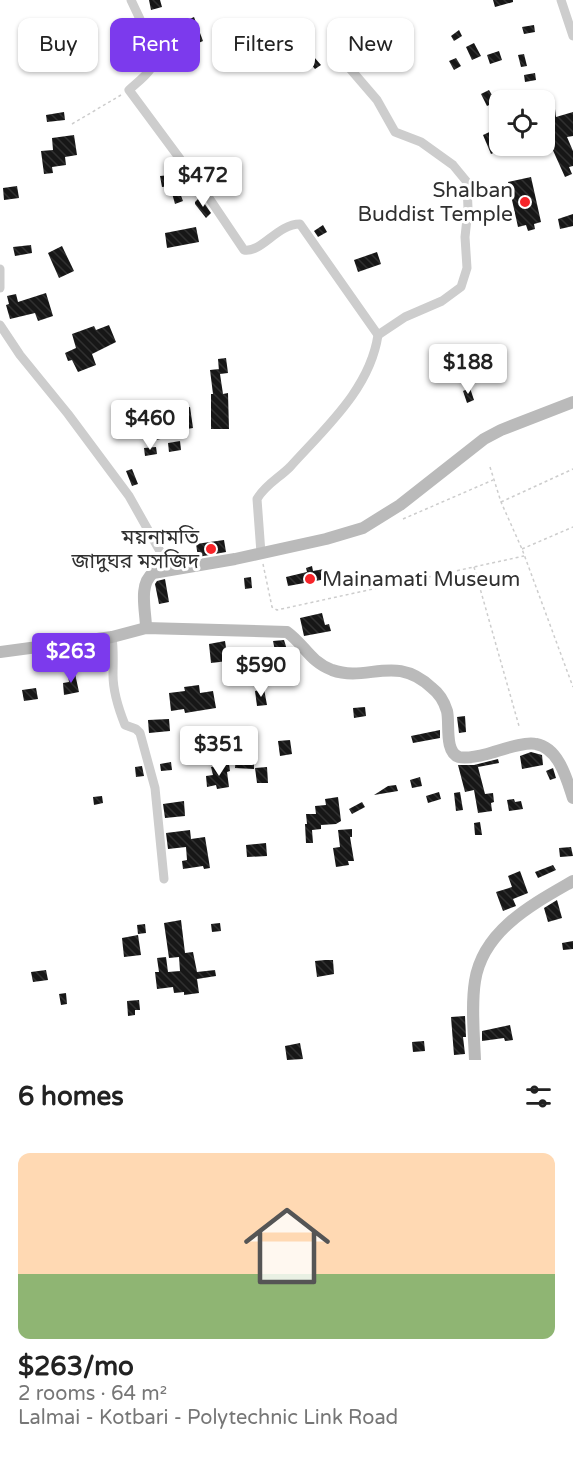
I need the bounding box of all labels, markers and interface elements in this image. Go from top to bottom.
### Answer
chip: Buy [18,18,98,72]
chip: Rent [110,18,200,72]
chip: Filters [212,18,315,72]
chip: New [327,18,414,72]
map controls [489,90,555,156]
button: locate [489,90,555,156]
pin: $472 [167,157,239,208]
text: $472 [178,164,228,188]
place label: Shalban Buddist Temple [358,178,513,227]
marker: Shalban Buddist Temple [518,195,532,209]
pin: $188 [432,344,504,395]
text: $188 [443,351,493,375]
pin: $460 [114,400,186,451]
text: $460 [125,407,175,431]
place label: ময়নামতি জাদুঘর মসজিদ [70,525,200,574]
marker: ময়নামতি জাদুঘর মসজিদ [204,542,218,556]
place label: Mainamati Museum [322,567,520,592]
marker: Mainamati Museum [303,572,317,586]
pin: $263 [35,633,107,684]
text: $263 [46,640,96,664]
pin: $590 [225,647,297,698]
text: $590 [236,654,286,678]
pin: $351 [183,726,255,777]
text: $351 [194,733,244,757]
icon: filters [522,1080,555,1113]
text: 6 homes [18,1081,124,1112]
icon: home [233,1192,341,1300]
text: $263/mo [18,1351,134,1382]
text: 2 rooms · 64 m² [18,1382,167,1406]
text: Lalmai - Kotbari - Polytechnic Link Road [18,1406,398,1430]

